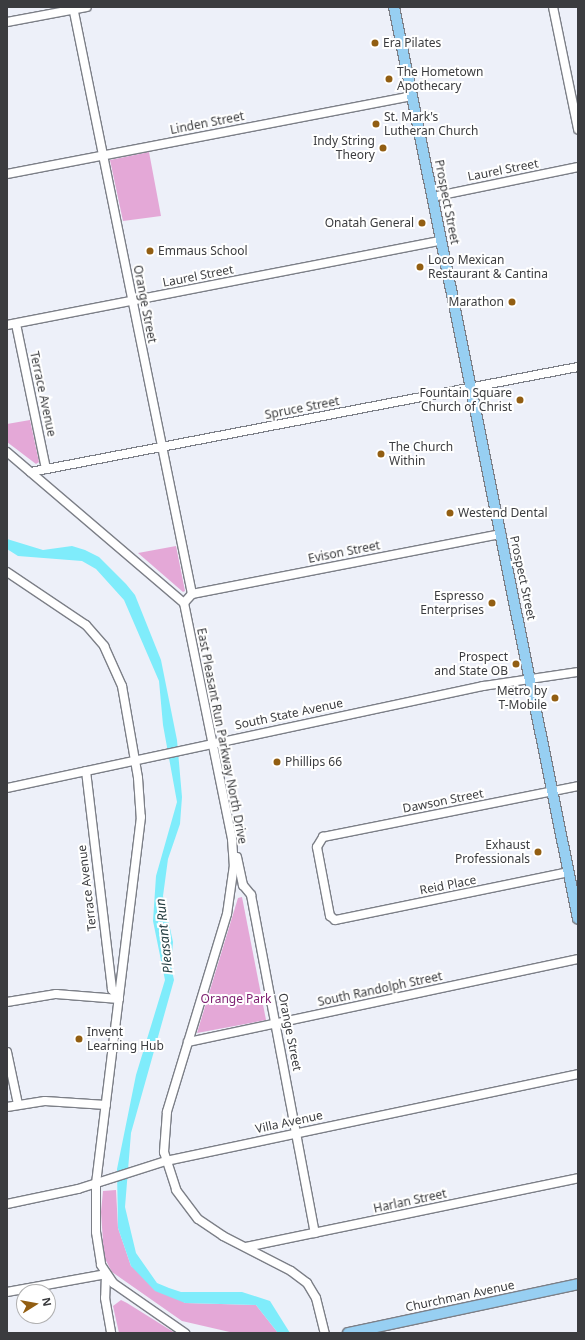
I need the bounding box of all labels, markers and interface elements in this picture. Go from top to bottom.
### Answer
place label: Era Pilates [383,36,441,50]
marker: Era Pilates [370,38,380,48]
place label: The Hometown Apothecary [397,65,483,93]
marker: The Hometown Apothecary [384,74,394,84]
street label: Linden Street [169,109,245,137]
place label: St. Mark's Lutheran Church [384,110,479,138]
marker: St. Mark's Lutheran Church [371,119,381,129]
place label: Indy String Theory [313,134,375,162]
marker: Indy String Theory [378,143,388,153]
street label: Laurel Street [466,156,540,184]
street label: Prospect Street [432,158,462,246]
place label: Onatah General [325,216,414,230]
marker: Onatah General [417,218,427,228]
place label: Emmaus School [158,244,248,258]
marker: Emmaus School [145,246,155,256]
place label: Loco Mexican Restaurant & Cantina [428,253,548,281]
street label: Laurel Street [161,262,235,290]
marker: Loco Mexican Restaurant & Cantina [415,262,425,272]
street label: Orange Street [130,264,160,344]
place label: Marathon [449,295,504,309]
marker: Marathon [507,297,517,307]
street label: Terrace Avenue [27,350,59,438]
place label: Fountain Square Church of Christ [419,386,512,414]
street label: Spruce Street [264,394,340,422]
marker: Fountain Square Church of Christ [515,395,525,405]
place label: The Church Within [389,440,453,468]
marker: The Church Within [376,449,386,459]
place label: Westend Dental [458,506,548,520]
marker: Westend Dental [445,508,455,518]
street label: Prospect Street [507,535,539,621]
street label: Evison Street [307,538,381,566]
place label: Espresso Enterprises [420,589,484,617]
marker: Espresso Enterprises [487,598,497,608]
street label: East Pleasant Run Parkway North Drive [194,627,250,845]
place label: Prospect and State OB [434,650,508,678]
marker: Prospect and State OB [511,659,521,669]
place label: Metro by T-Mobile [497,684,547,712]
marker: Metro by T-Mobile [550,693,560,703]
street label: South State Avenue [234,696,344,732]
place label: Phillips 66 [285,755,342,769]
marker: Phillips 66 [272,757,282,767]
street label: Dawson Street [401,786,485,816]
place label: Exhaust Professionals [455,838,530,866]
street label: Terrace Avenue [75,844,99,932]
marker: Exhaust Professionals [533,847,543,857]
street label: Reid Place [418,872,478,898]
water label: Pleasant Run [152,898,176,974]
street label: South Randolph Street [316,969,444,1009]
park label: Orange Park [201,992,271,1006]
street label: Orange Street [275,992,305,1072]
place label: Invent Learning Hub [87,1025,164,1053]
marker: Invent Learning Hub [74,1034,84,1044]
street label: Villa Avenue [254,1108,324,1136]
street label: Harlan Street [372,1186,448,1216]
street label: Churchman Avenue [404,1277,516,1315]
north arrow [16,1284,56,1324]
text: N [39,1296,56,1308]

